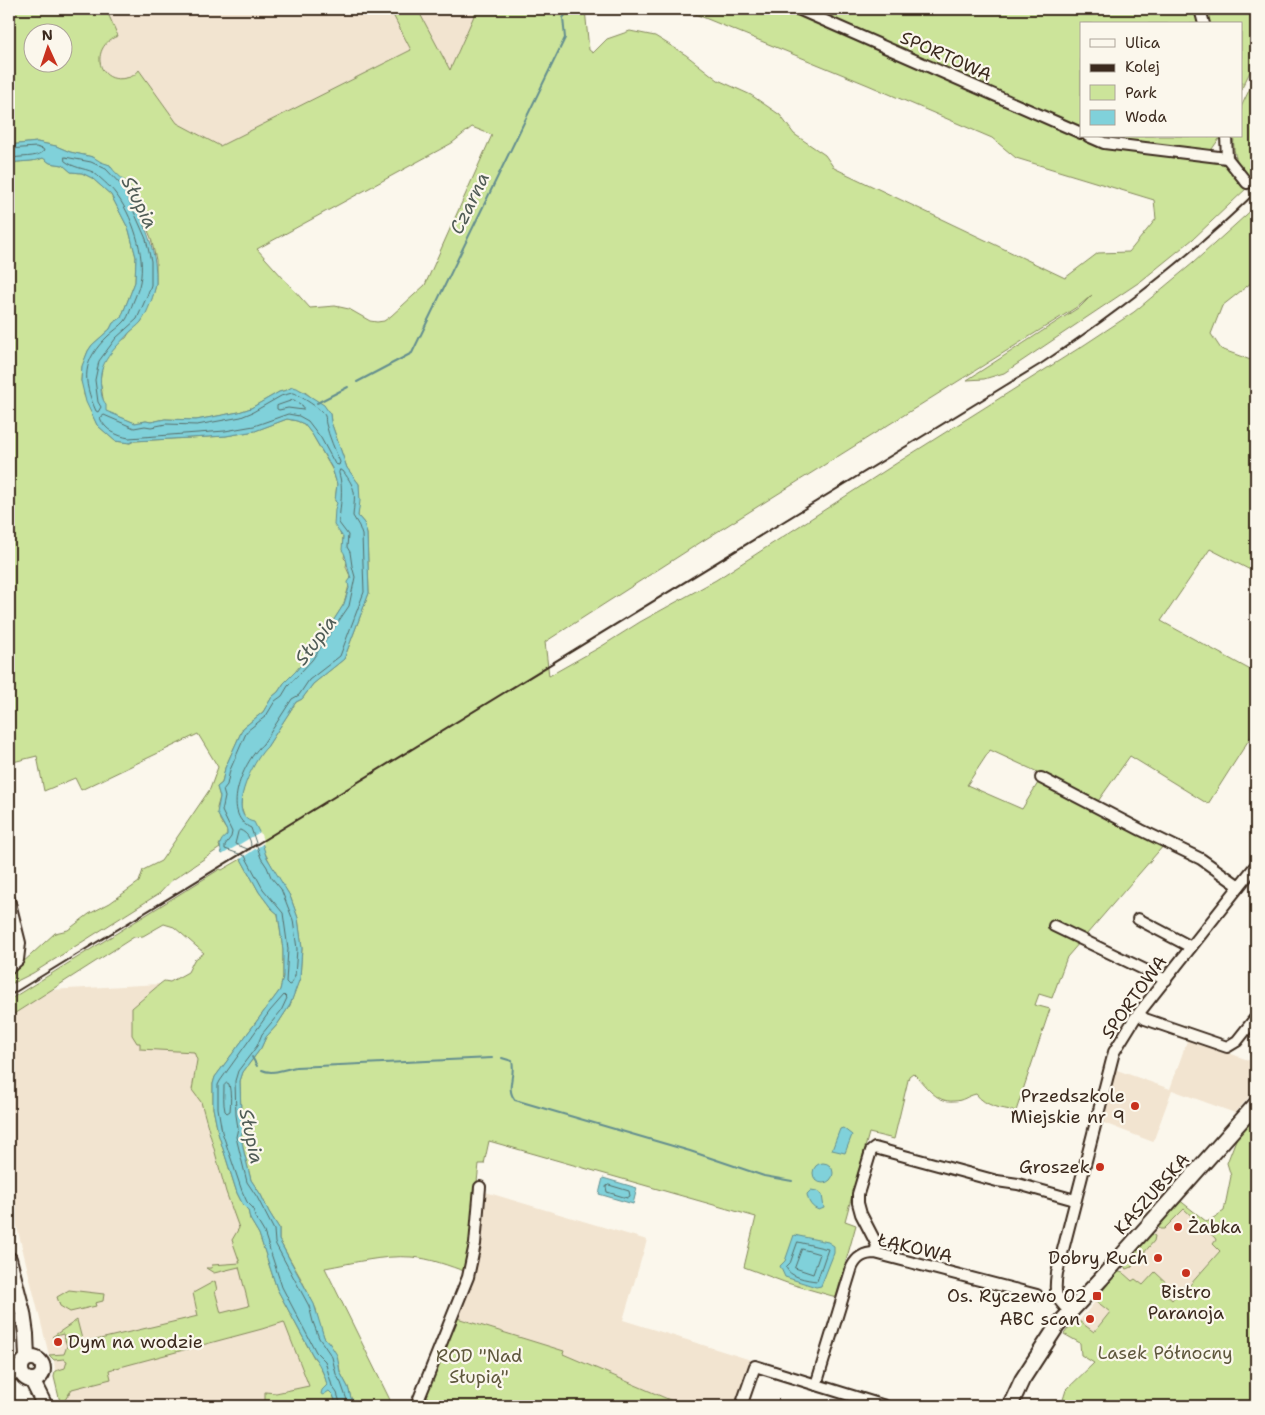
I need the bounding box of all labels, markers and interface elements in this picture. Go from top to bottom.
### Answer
north arrow [22,22,72,72]
legend [1080,22,1242,138]
street label: SPORTOWA [897,25,995,87]
text: N [41,26,53,44]
text: Ulica [1125,33,1161,53]
text: Kolej [1125,57,1160,77]
text: Park [1125,83,1157,103]
text: Woda [1125,107,1167,127]
water label: Czarna [444,168,495,238]
water label: Słupia [116,172,163,233]
water label: Słupia [289,610,342,670]
street label: SPORTOWA [1096,951,1172,1043]
place label: Przedszkole Miejskie nr 9 [1011,1084,1125,1129]
marker: Przedszkole Miejskie nr 9 [1129,1100,1141,1112]
water label: Słupia [233,1106,270,1166]
street label: KASZUBSKA [1109,1148,1195,1240]
place label: Groszek [1019,1155,1090,1179]
marker: Groszek [1094,1161,1106,1173]
place label: Żabka [1188,1215,1241,1239]
marker: Żabka [1172,1221,1184,1233]
street label: ŁĄKOWA [874,1228,955,1268]
place label: Dobry Ruch [1048,1246,1148,1270]
marker: Dobry Ruch [1152,1252,1164,1264]
marker: Bistro Paranoja [1180,1267,1192,1279]
place label: Bistro Paranoja [1148,1280,1224,1325]
place label: Os. Ryczewo 02 [947,1284,1087,1308]
marker: Os. Ryczewo 02 [1091,1290,1103,1302]
place label: ABC scan [999,1307,1080,1331]
marker: ABC scan [1084,1313,1096,1325]
place label: Dym na wodzie [68,1330,203,1354]
marker: Dym na wodzie [52,1336,64,1348]
park label: Lasek Północny [1097,1341,1233,1365]
park label: ROD "Nad Słupią" [436,1344,522,1389]

